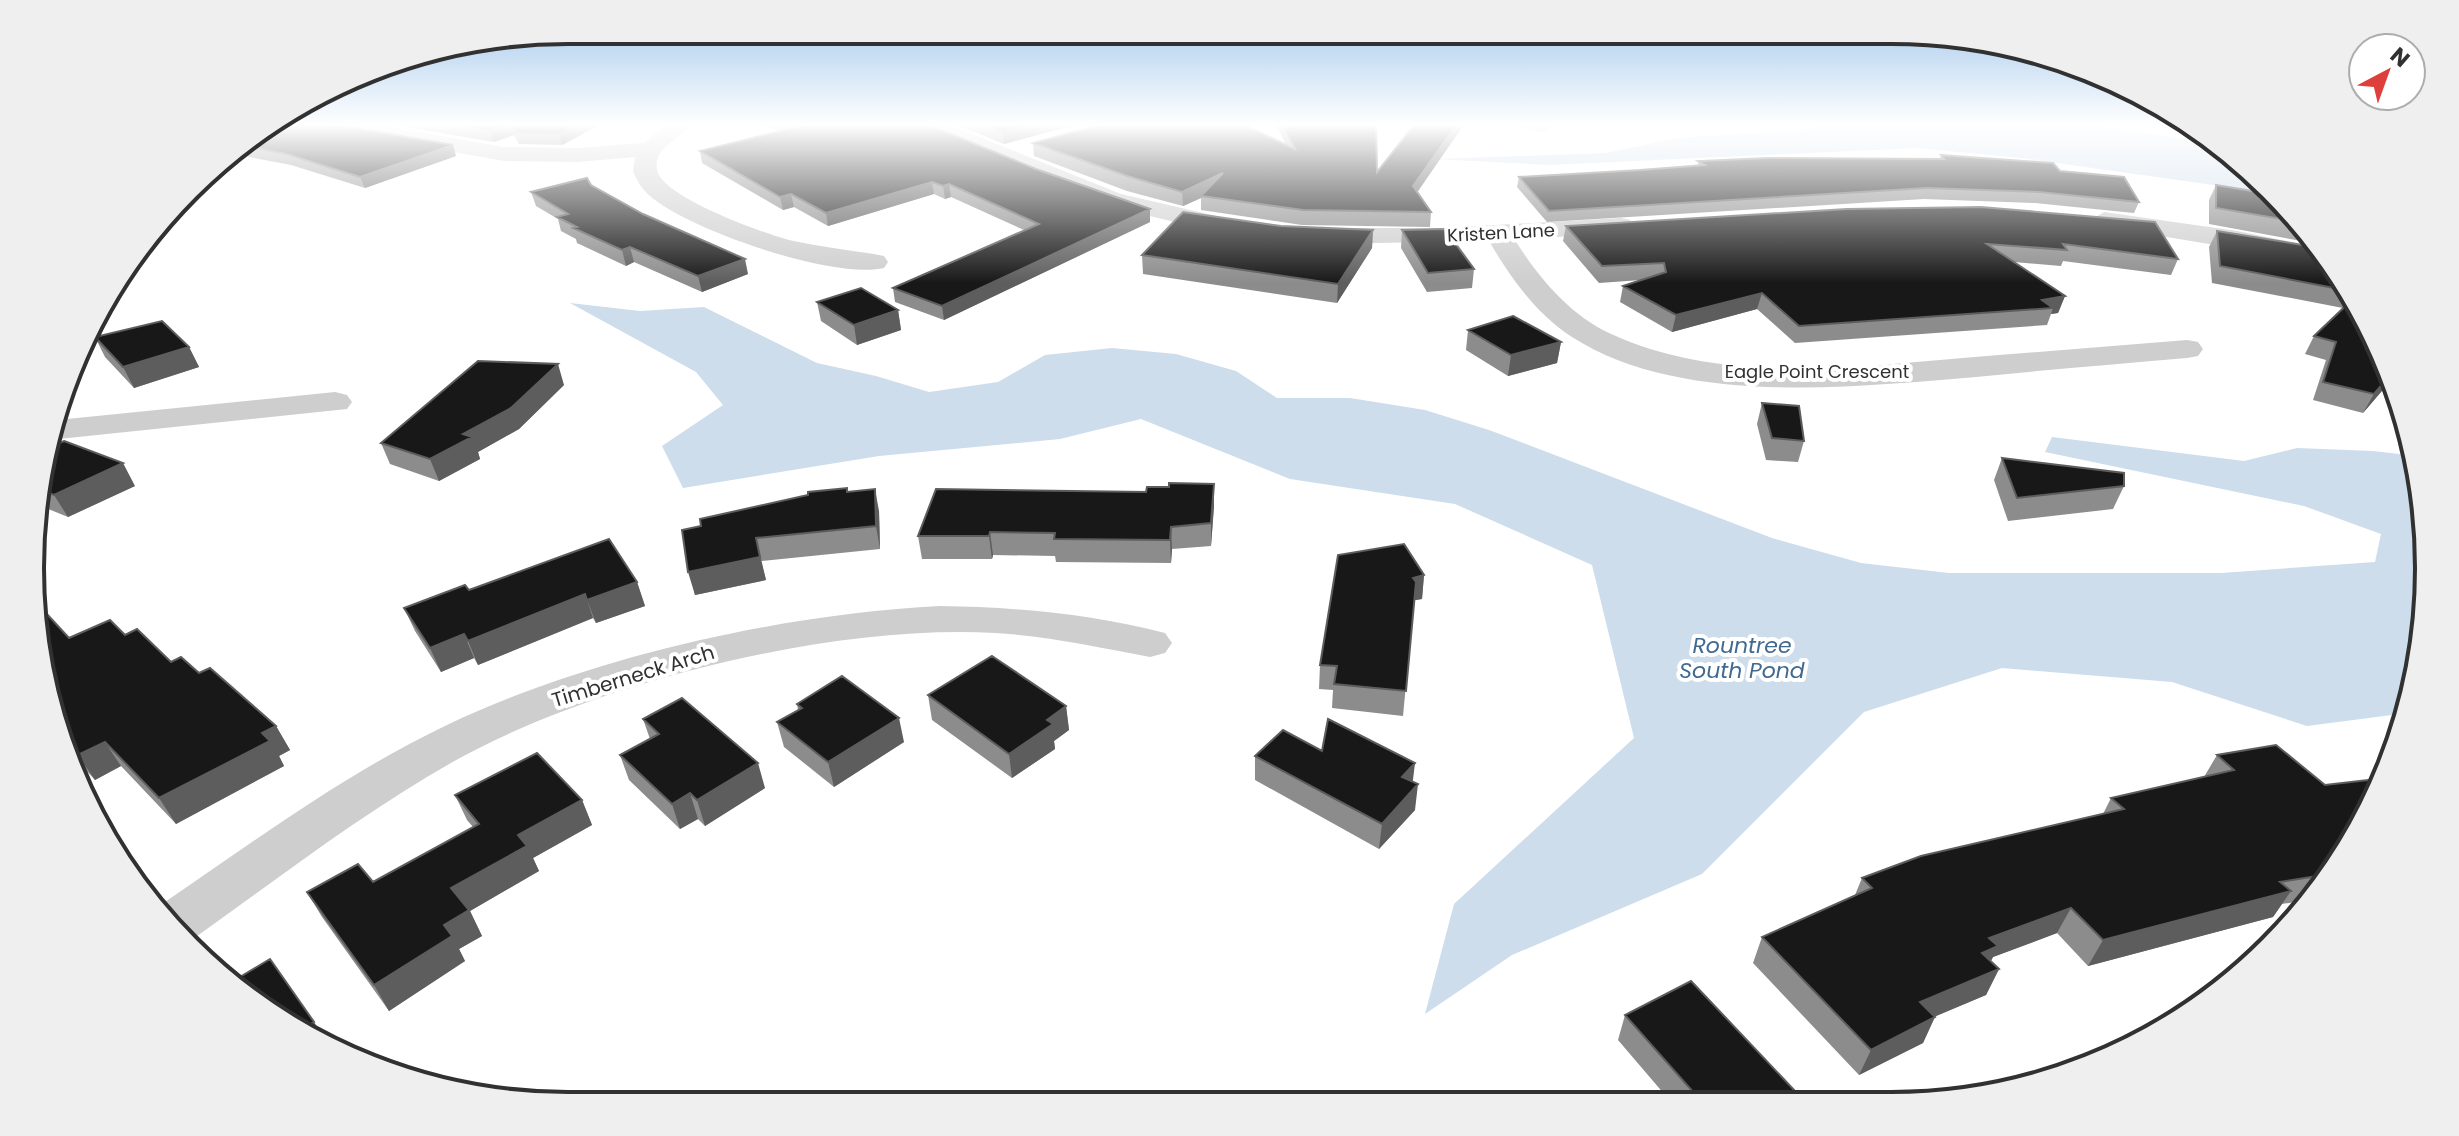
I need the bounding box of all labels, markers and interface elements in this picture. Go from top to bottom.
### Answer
north arrow [2347,32,2427,112]
text: N [2383,40,2416,74]
street label: Kristen Lane [1446,217,1556,248]
street label: Eagle Point Crescent [1725,359,1909,384]
water label: Rountree South Pond [1679,630,1805,686]
street label: Timberneck Arch [548,638,718,714]

